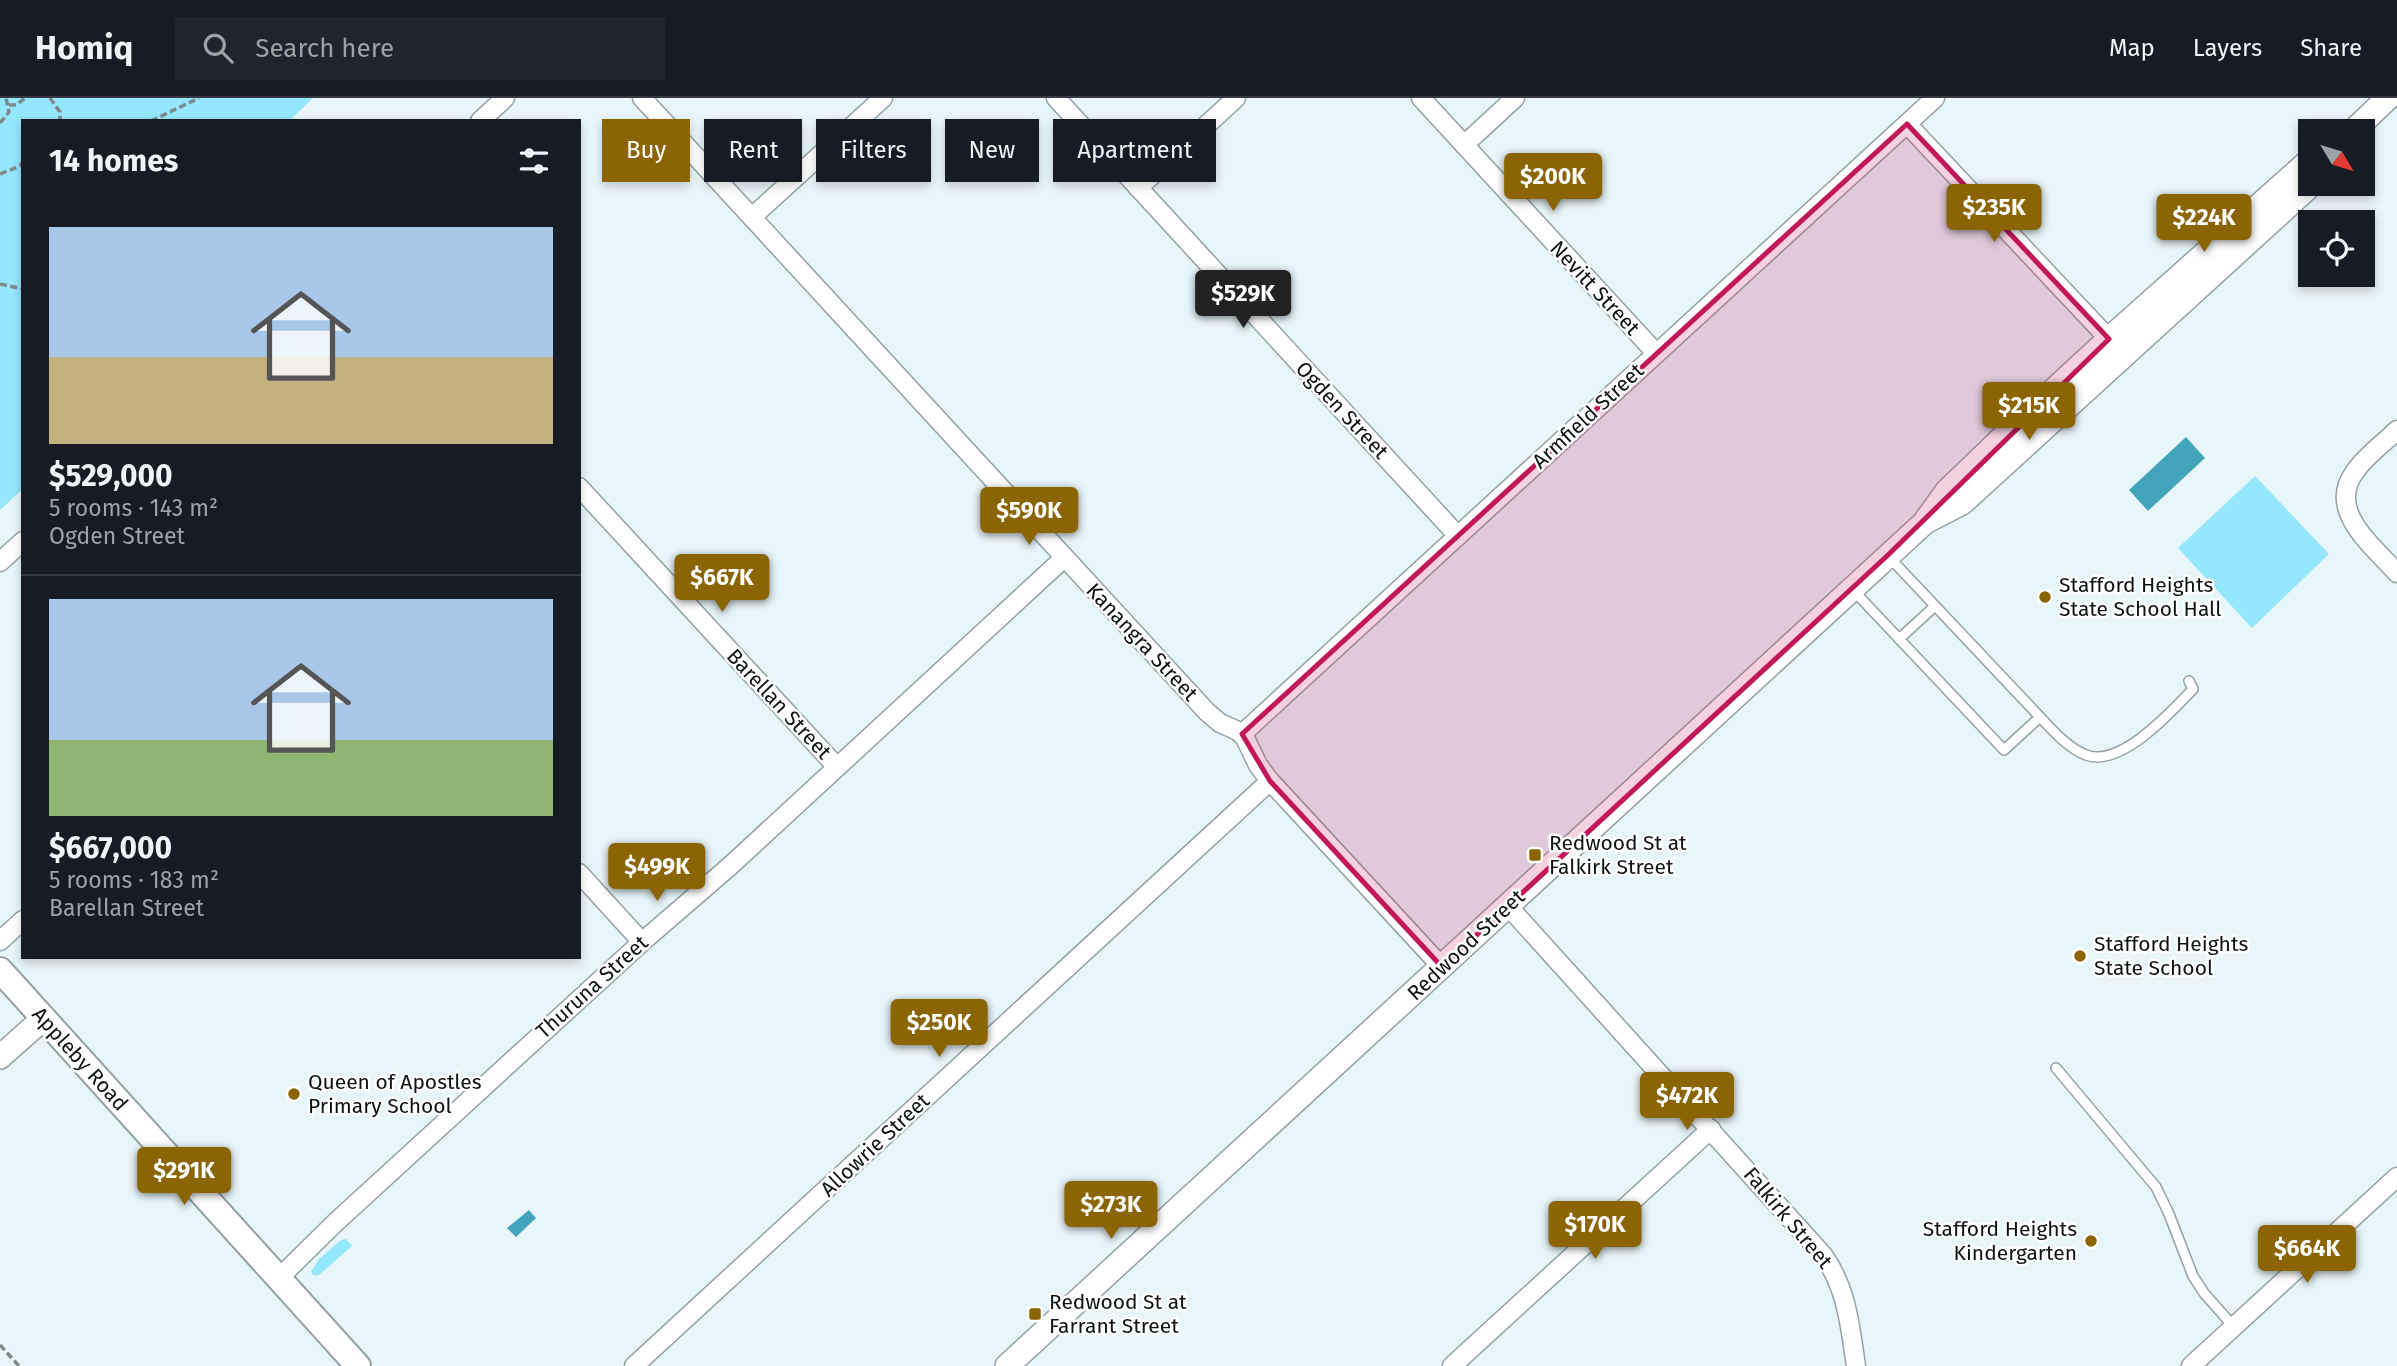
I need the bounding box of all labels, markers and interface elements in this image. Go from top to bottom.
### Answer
search box [175,17,665,80]
text: Homiq [35,28,133,68]
icon: search [199,29,237,67]
text: Search here [255,33,394,64]
text: Map [2109,34,2155,62]
text: Layers [2193,34,2262,62]
text: Share [2300,34,2362,62]
chip: Buy [602,119,690,182]
chip: Rent [704,119,802,182]
chip: Filters [816,119,931,182]
chip: New [945,119,1039,182]
chip: Apartment [1053,119,1216,182]
north arrow [2298,119,2375,196]
map controls [2298,119,2375,287]
icon: filters [515,142,553,180]
text: 14 homes [49,143,178,179]
pin: $200K [1504,153,1602,213]
text: $200K [1520,162,1586,190]
pin: $235K [1945,184,2043,244]
text: $235K [1962,193,2026,221]
pin: $224K [2155,194,2253,254]
text: $224K [2172,203,2236,231]
button: locate [2298,210,2375,287]
street label: Nevitt Street [1545,235,1646,341]
pin: $529K [1194,271,1292,330]
icon: home [238,273,364,399]
text: $529K [1211,279,1275,307]
street label: Ogden Street [1290,356,1394,465]
street label: Armfield Street [1527,358,1649,474]
pin: $215K [1980,382,2078,442]
text: $215K [1998,391,2060,419]
text: $529,000 [49,458,173,494]
pin: $590K [980,488,1078,547]
text: 5 rooms · 143 m² [49,494,218,522]
text: $590K [996,496,1062,524]
text: Ogden Street [49,522,185,550]
pin: $667K [673,554,771,614]
text: $667K [690,563,754,591]
place label: Stafford Heights State School Hall [2059,572,2221,622]
street label: Kanangra Street [1081,578,1204,707]
marker: Stafford Heights State School Hall [2037,589,2053,605]
street label: Barellan Street [721,643,837,765]
icon: home [238,645,364,771]
text: $667,000 [49,830,172,866]
place label: Redwood St at Falkirk Street [1549,830,1687,880]
pin: $499K [608,844,706,903]
marker: Redwood St at Falkirk Street [1527,847,1543,863]
text: $499K [624,852,690,880]
text: 5 rooms · 183 m² [49,866,219,894]
street label: Redwood Street [1402,884,1530,1006]
text: Barellan Street [49,894,204,922]
street label: Thuruna Street [531,930,654,1044]
place label: Stafford Heights State School [2094,931,2248,981]
marker: Stafford Heights State School [2072,948,2088,964]
pin: $250K [890,1000,988,1059]
street label: Appleby Road [26,1002,134,1116]
text: $250K [907,1008,971,1036]
place label: Queen of Apostles Primary School [308,1069,482,1119]
pin: $472K [1638,1072,1736,1132]
text: $472K [1656,1081,1718,1109]
marker: Queen of Apostles Primary School [286,1086,302,1102]
street label: Allowrie Street [815,1088,935,1202]
pin: $291K [135,1148,233,1207]
text: $291K [153,1156,215,1184]
street label: Falkirk Street [1738,1162,1838,1274]
pin: $273K [1062,1182,1160,1241]
text: $273K [1080,1190,1142,1218]
pin: $170K [1546,1202,1644,1261]
text: $170K [1565,1210,1626,1238]
place label: Stafford Heights Kindergarten [1923,1216,2077,1266]
pin: $664K [2258,1226,2356,1285]
marker: Stafford Heights Kindergarten [2083,1233,2099,1249]
text: $664K [2274,1234,2340,1262]
place label: Redwood St at Farrant Street [1049,1289,1187,1339]
marker: Redwood St at Farrant Street [1027,1306,1043,1322]

